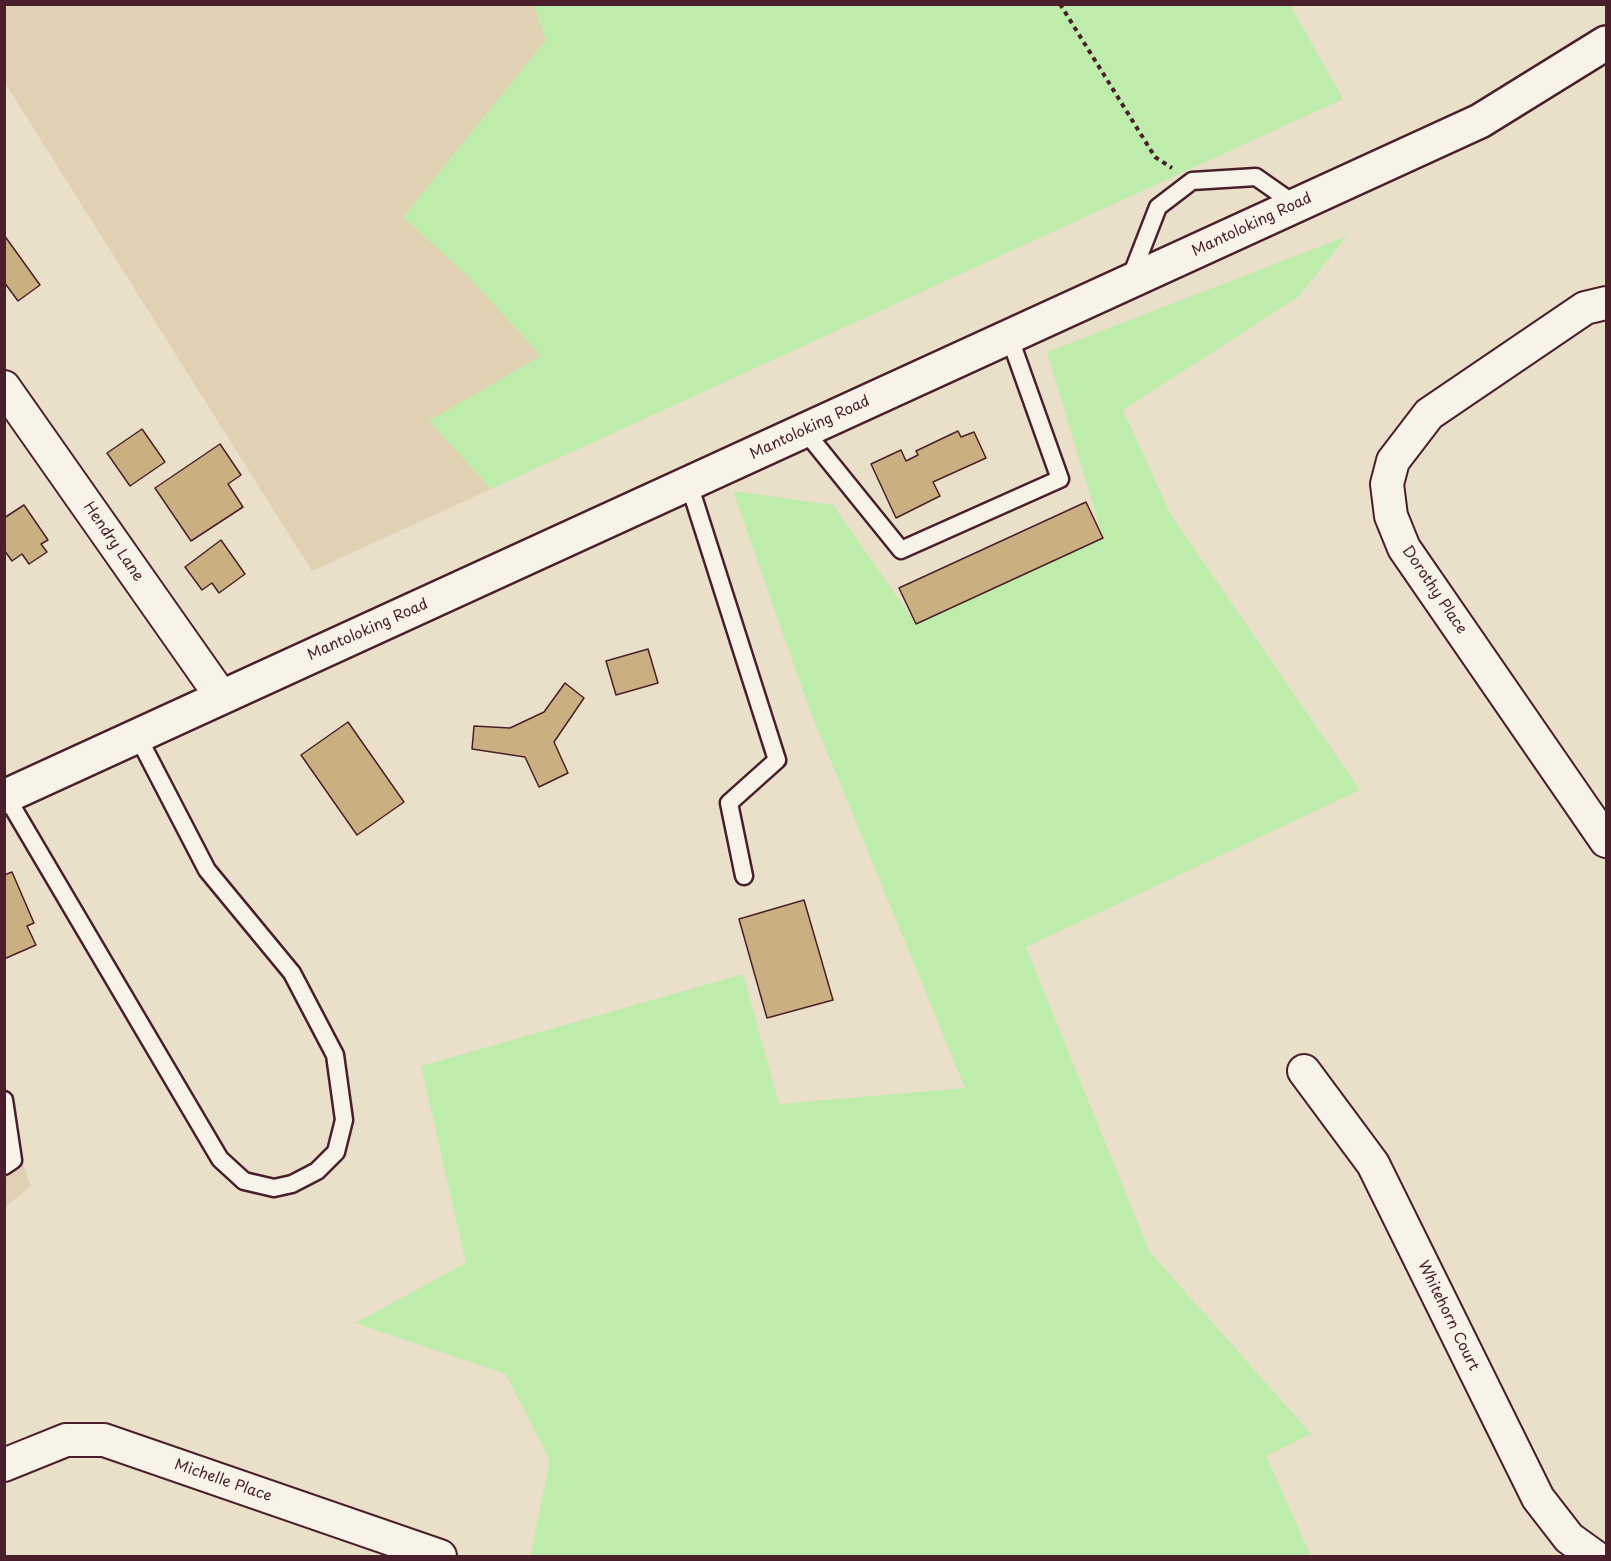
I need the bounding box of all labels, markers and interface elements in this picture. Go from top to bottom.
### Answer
street label: Mantoloking Road [1189,189,1315,261]
street label: Mantoloking Road [747,392,873,464]
street label: Hendry Lane [79,499,147,585]
street label: Dorothy Place [1398,542,1470,638]
street label: Mantoloking Road [305,595,431,665]
street label: Whitehorn Court [1414,1258,1482,1374]
street label: Michelle Place [172,1456,274,1506]

